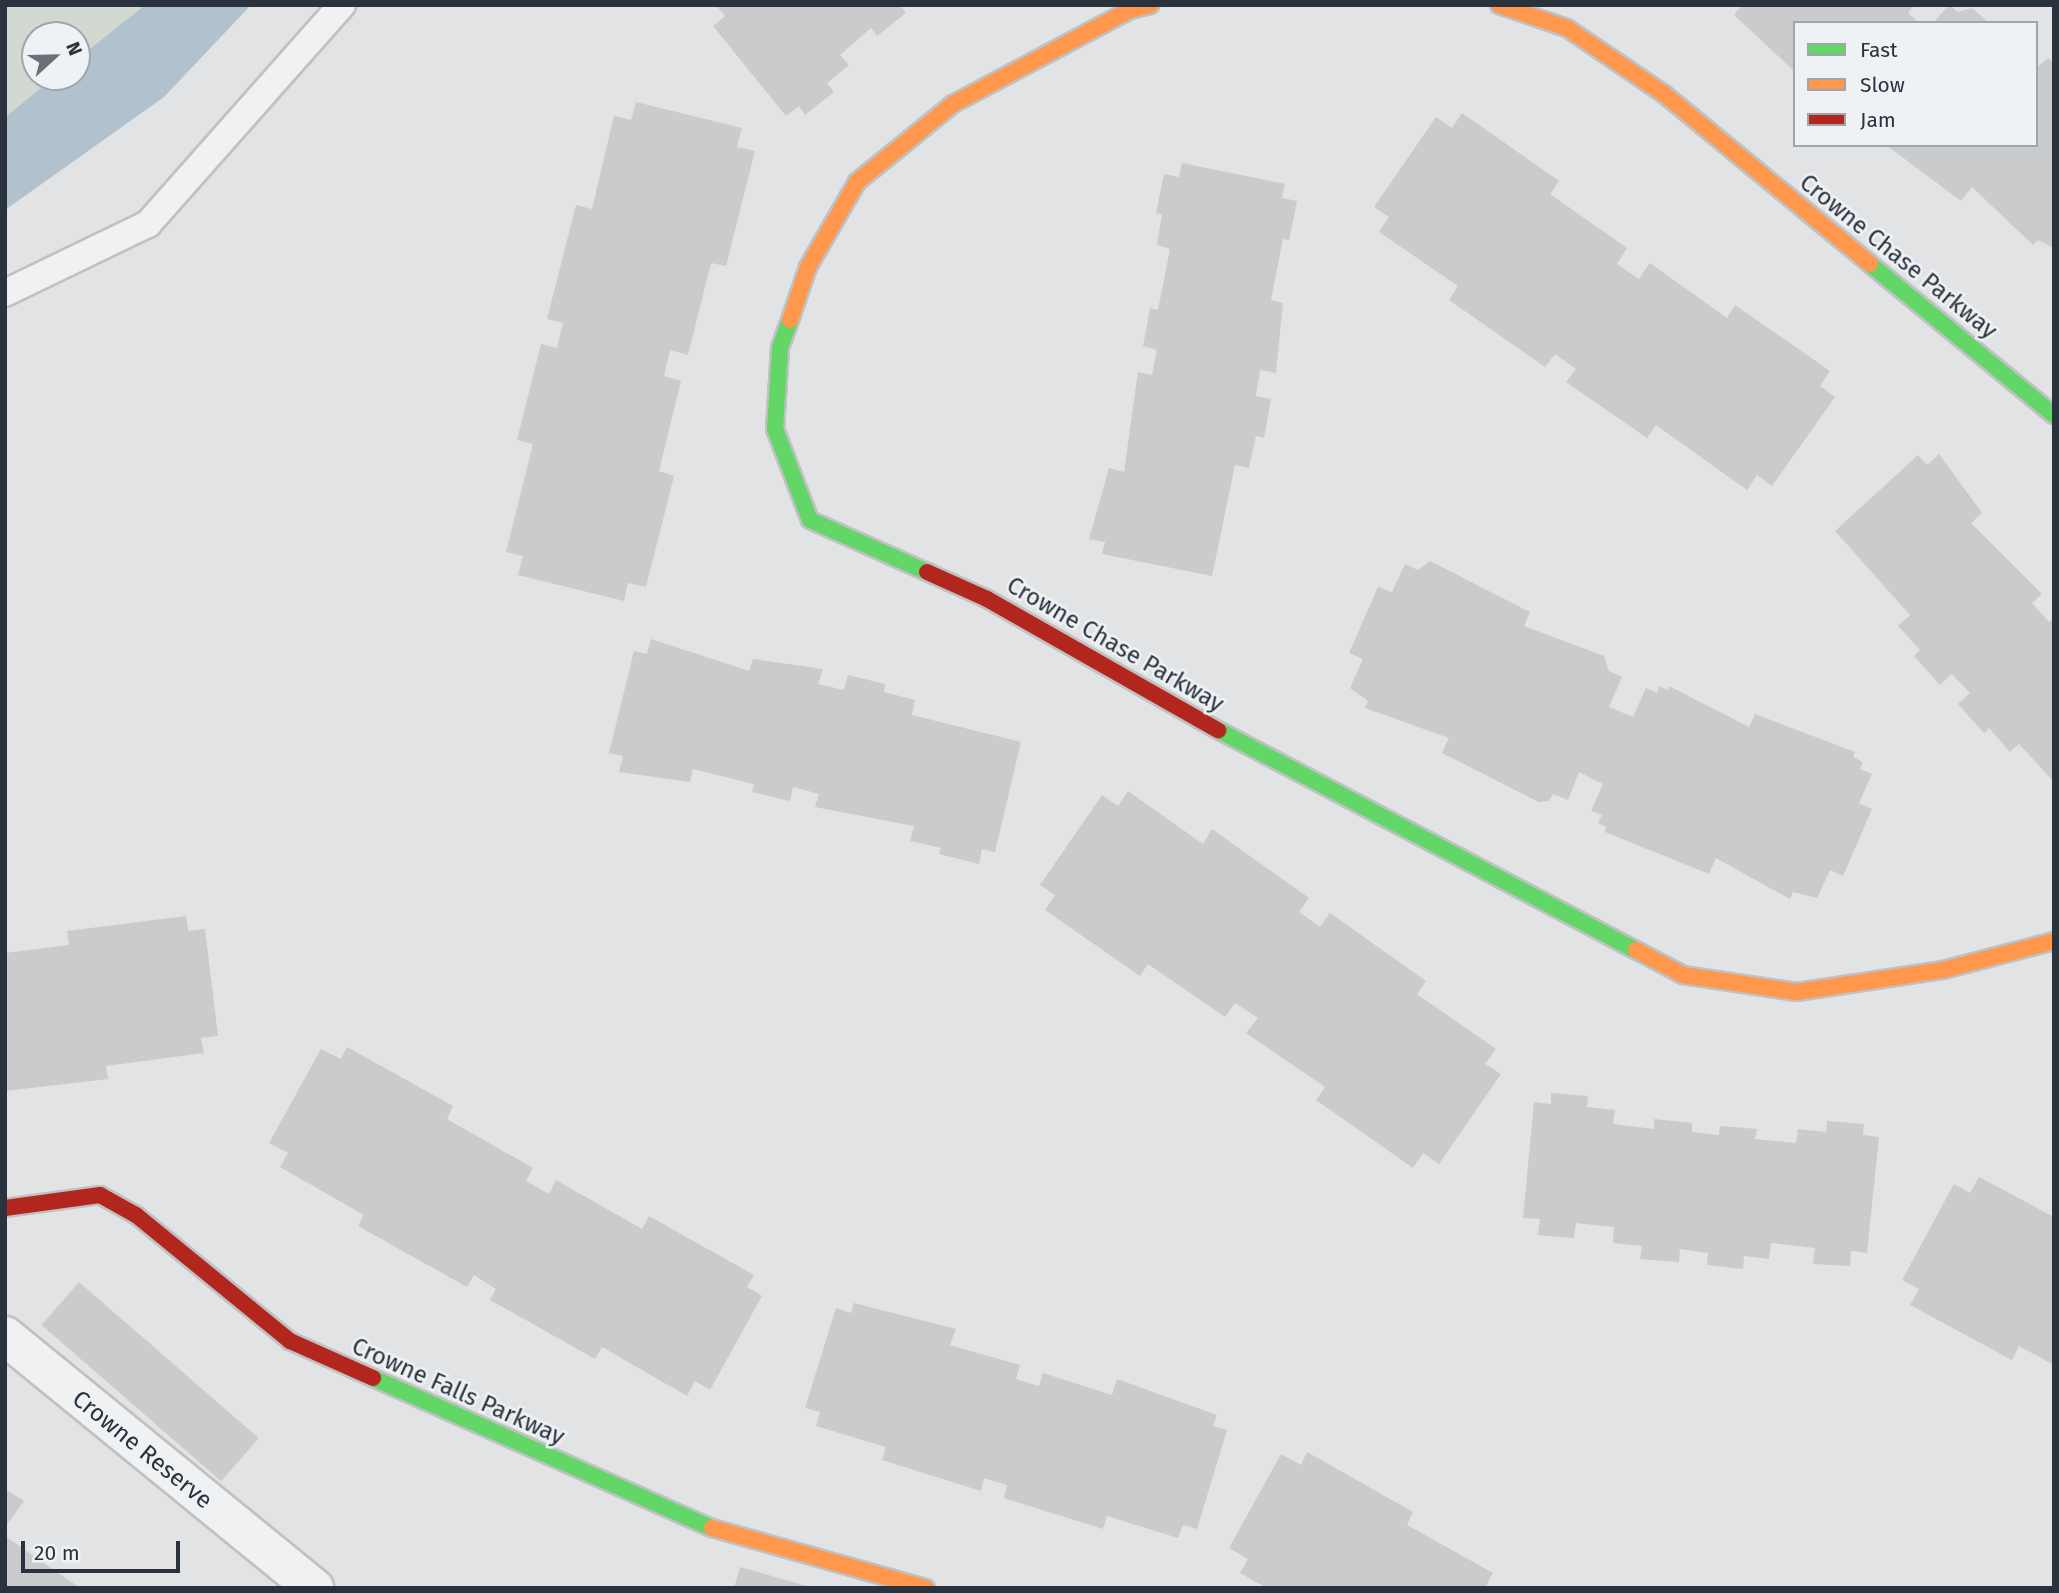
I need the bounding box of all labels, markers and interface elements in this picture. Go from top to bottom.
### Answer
north arrow [21,21,91,91]
legend [1793,21,2038,147]
text: Fast [1860,37,1898,63]
text: N [61,39,87,59]
text: Slow [1860,72,1905,98]
text: Jam [1860,107,1896,133]
street label: Crowne Chase Parkway [1793,168,2003,346]
street label: Crowne Chase Parkway [1001,571,1229,719]
street label: Crowne Falls Parkway [347,1332,569,1452]
street label: Crowne Reserve [66,1385,218,1515]
scale bar [24,1526,184,1570]
text: 20 m [34,1540,80,1566]

